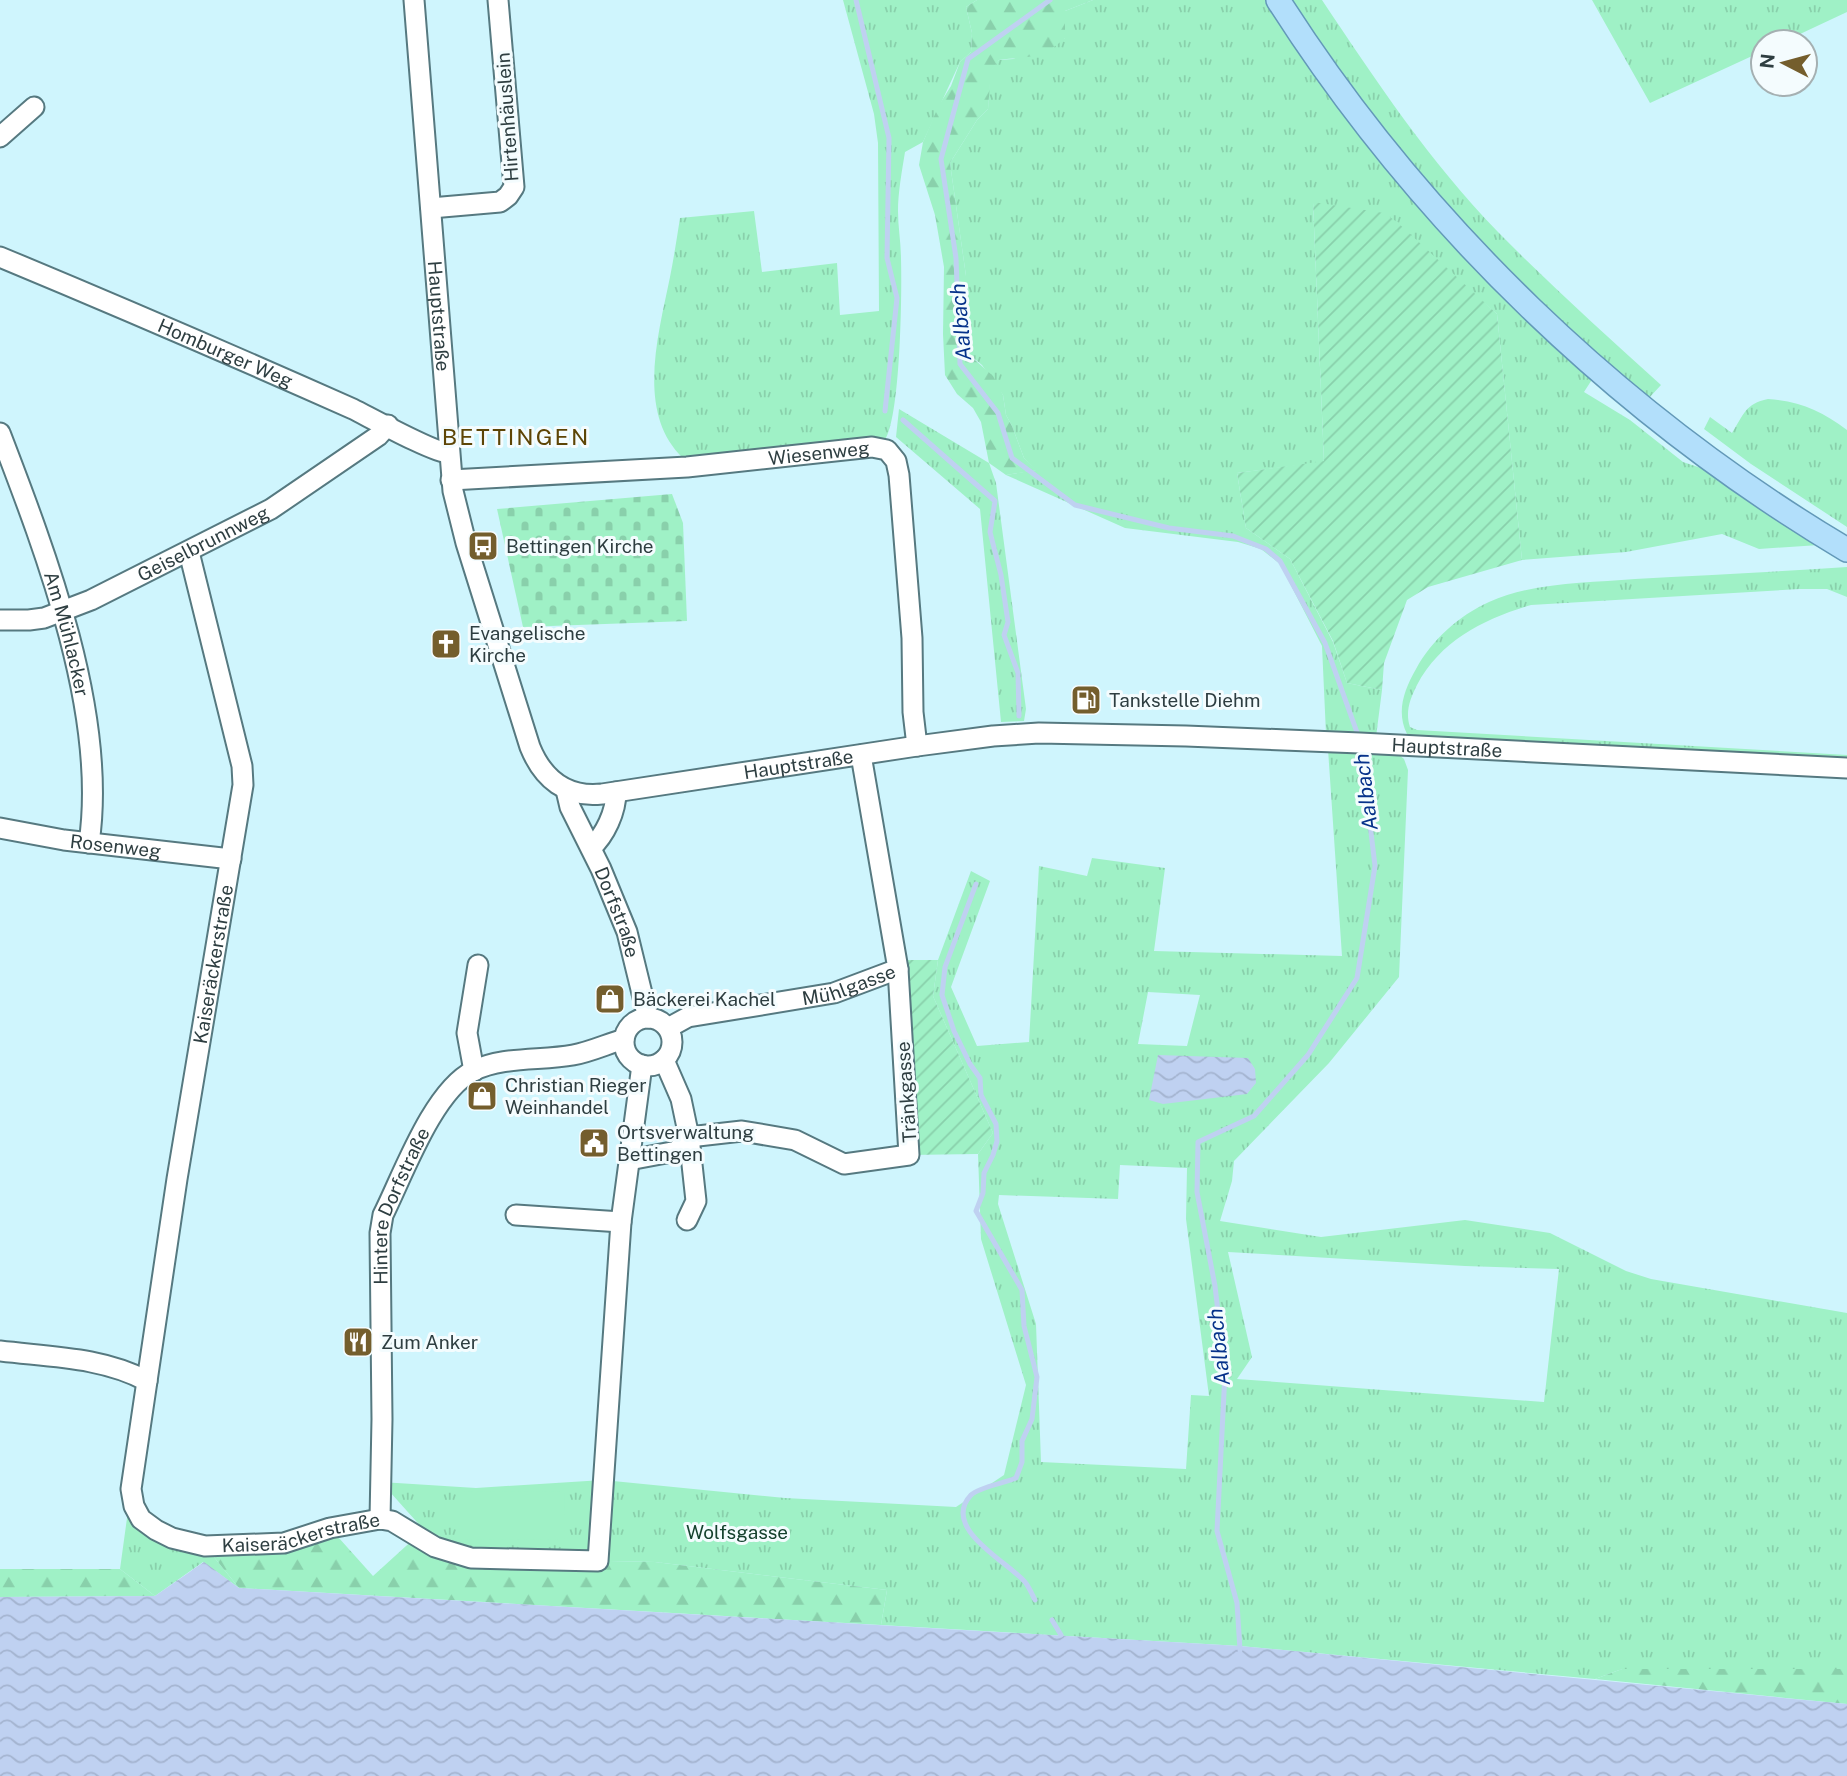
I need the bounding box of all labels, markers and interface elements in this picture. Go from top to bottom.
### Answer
north arrow [1749,28,1819,98]
street label: Hirtenhäuslein [492,52,522,182]
text: N [1755,53,1779,70]
street label: Hauptstraße [424,260,454,372]
water label: Aalbach [945,282,976,362]
street label: Homburger Weg [155,314,296,392]
district label: BETTINGEN [442,423,590,450]
street label: Wiesenweg [767,436,871,469]
street label: Geiselbrunnweg [134,501,272,586]
bus stop icon: Bettingen Kirche [466,529,500,563]
place label: Bettingen Kirche [506,535,654,557]
street label: Am Mühlacker [40,569,94,698]
place label: Evangelische Kirche [469,622,586,666]
church icon: Evangelische Kirche [429,627,463,661]
fuel station icon: Tankstelle Diehm [1069,683,1103,717]
place label: Tankstelle Diehm [1109,689,1260,711]
street label: Hauptstraße [1391,734,1503,761]
street label: Hauptstraße [742,745,855,783]
water label: Aalbach [1348,752,1383,832]
street label: Rosenweg [69,830,162,862]
street label: Dorfstraße [590,863,644,960]
street label: Kaiseräckerstraße [189,883,237,1045]
street label: Mühlgasse [800,960,898,1009]
shop icon: Bäckerei Kachel [593,982,627,1016]
place label: Bäckerei Kachel [633,988,776,1010]
street label: Tränkgasse [891,1041,921,1143]
place label: Christian Rieger Weinhandel [505,1074,647,1118]
shop icon: Christian Rieger Weinhandel [465,1079,499,1113]
place label: Ortsverwaltung Bettingen [617,1121,754,1165]
street label: Hintere Dorfstraße [369,1124,434,1285]
public building icon: Ortsverwaltung Bettingen [577,1126,611,1160]
water label: Aalbach [1202,1307,1235,1387]
restaurant icon: Zum Anker [341,1325,375,1359]
place label: Zum Anker [381,1331,478,1353]
street label: Kaiseräckerstraße [221,1508,382,1556]
park label: Wolfsgasse [686,1521,788,1543]

